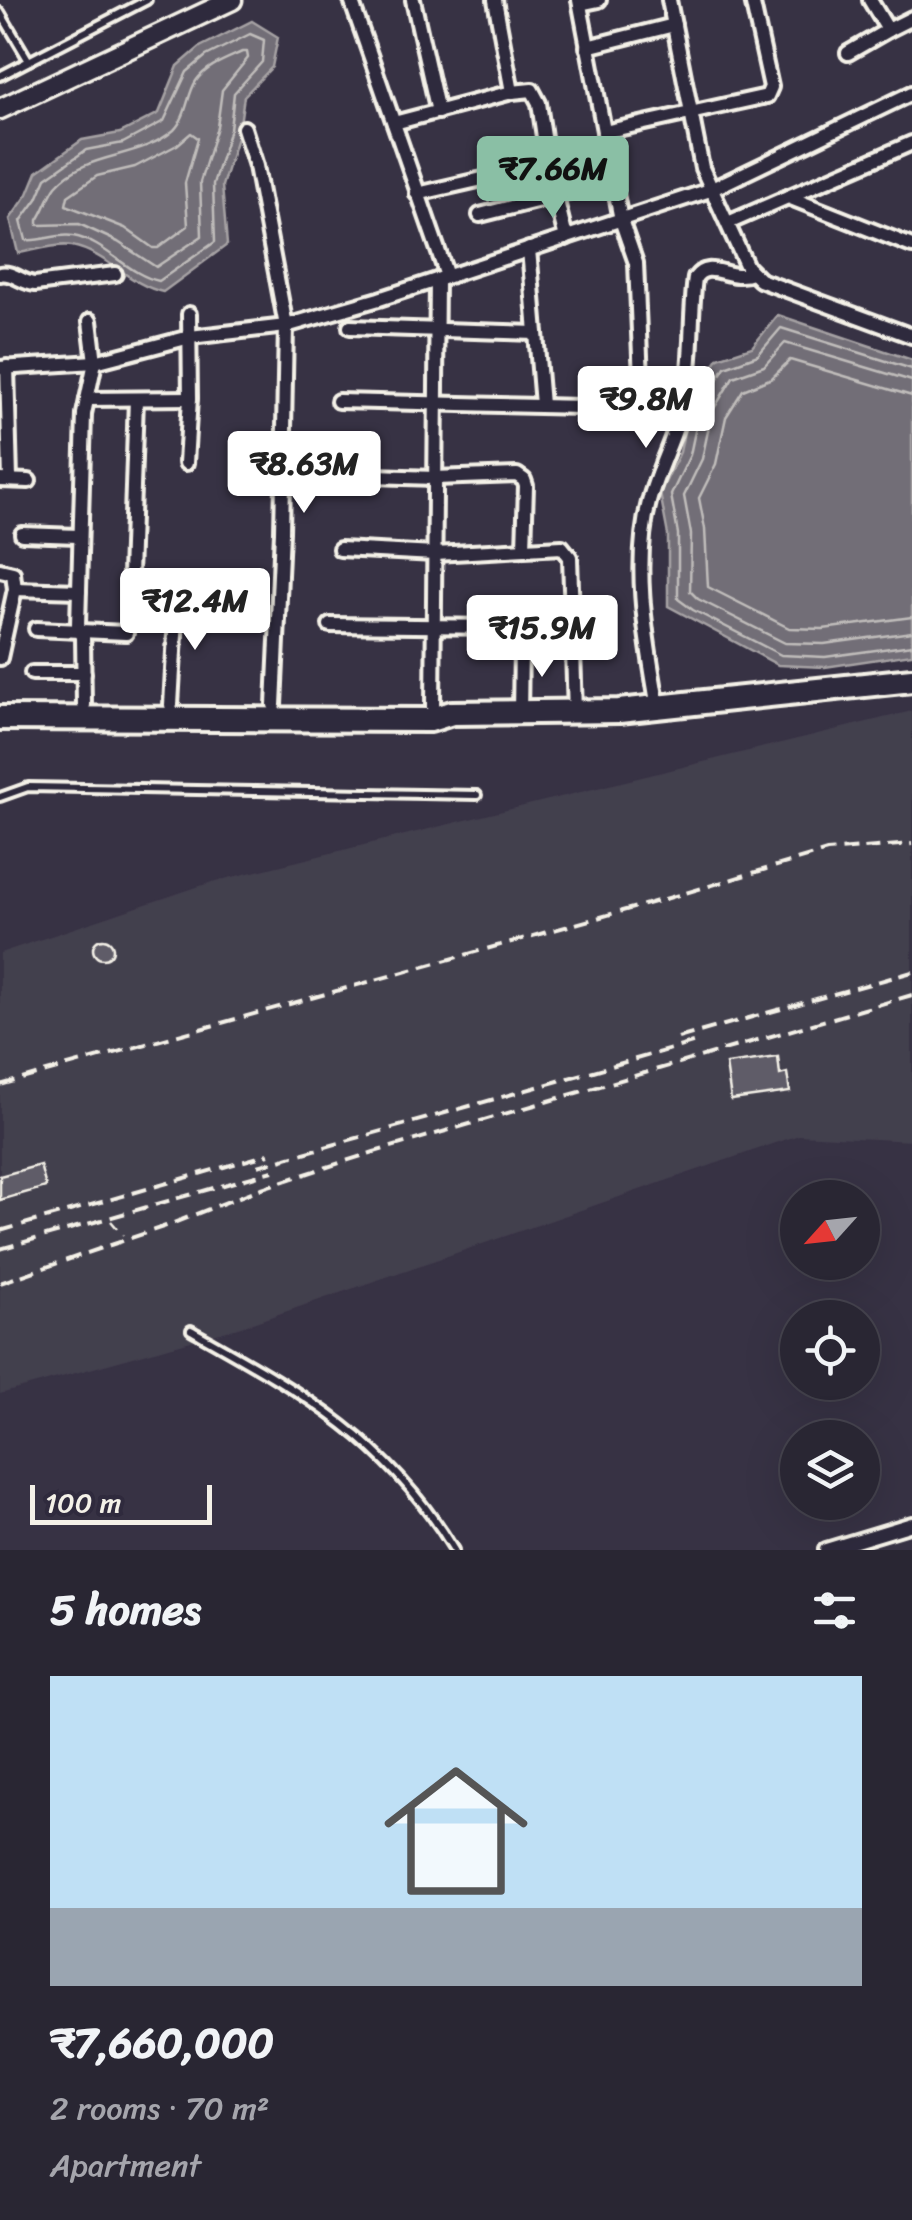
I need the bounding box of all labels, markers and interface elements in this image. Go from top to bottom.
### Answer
pin: ₹7.66M [472,136,634,221]
text: ₹7.66M [499,140,607,197]
pin: ₹9.8M [576,366,716,451]
text: ₹9.8M [600,370,692,427]
pin: ₹8.63M [223,431,385,516]
text: ₹8.63M [250,435,358,492]
pin: ₹12.4M [114,568,276,653]
text: ₹12.4M [142,572,248,629]
pin: ₹15.9M [461,595,623,680]
text: ₹15.9M [489,599,595,656]
north arrow [780,1180,880,1280]
map controls [780,1180,880,1520]
button: locate [780,1300,880,1400]
button: layers [780,1420,880,1520]
text: 100 m [45,1478,121,1527]
scale bar [30,1480,212,1524]
text: 5 homes [50,1573,201,1647]
icon: filters [807,1583,862,1638]
icon: home [366,1741,546,1921]
text: ₹7,660,000 [50,2006,274,2080]
text: 2 rooms · 70 m² [50,2080,269,2137]
text: Apartment [50,2137,201,2194]

